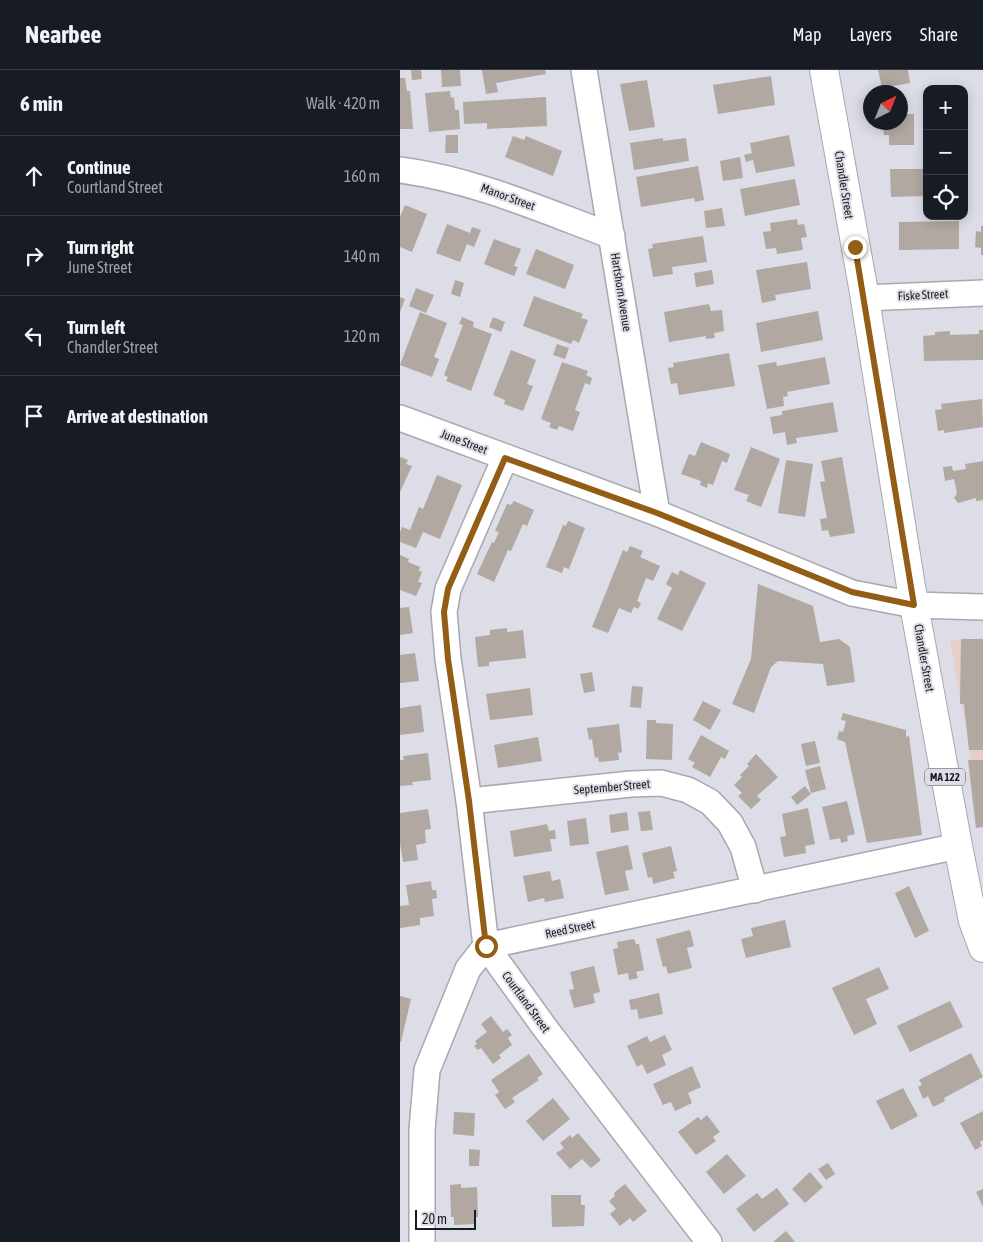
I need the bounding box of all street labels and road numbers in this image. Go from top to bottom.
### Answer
street label: Chandler Street [832,150,856,220]
street label: Manor Street [479,181,537,213]
street label: Hartshorn Avenue [608,252,634,332]
street label: Fiske Street [898,287,949,303]
street label: June Street [439,427,490,457]
street label: Chandler Street [911,623,937,693]
road number: MA 122 [925,769,965,786]
street label: September Street [573,777,651,797]
street label: Reed Street [544,917,597,941]
street label: Courtland Street [499,969,553,1036]

